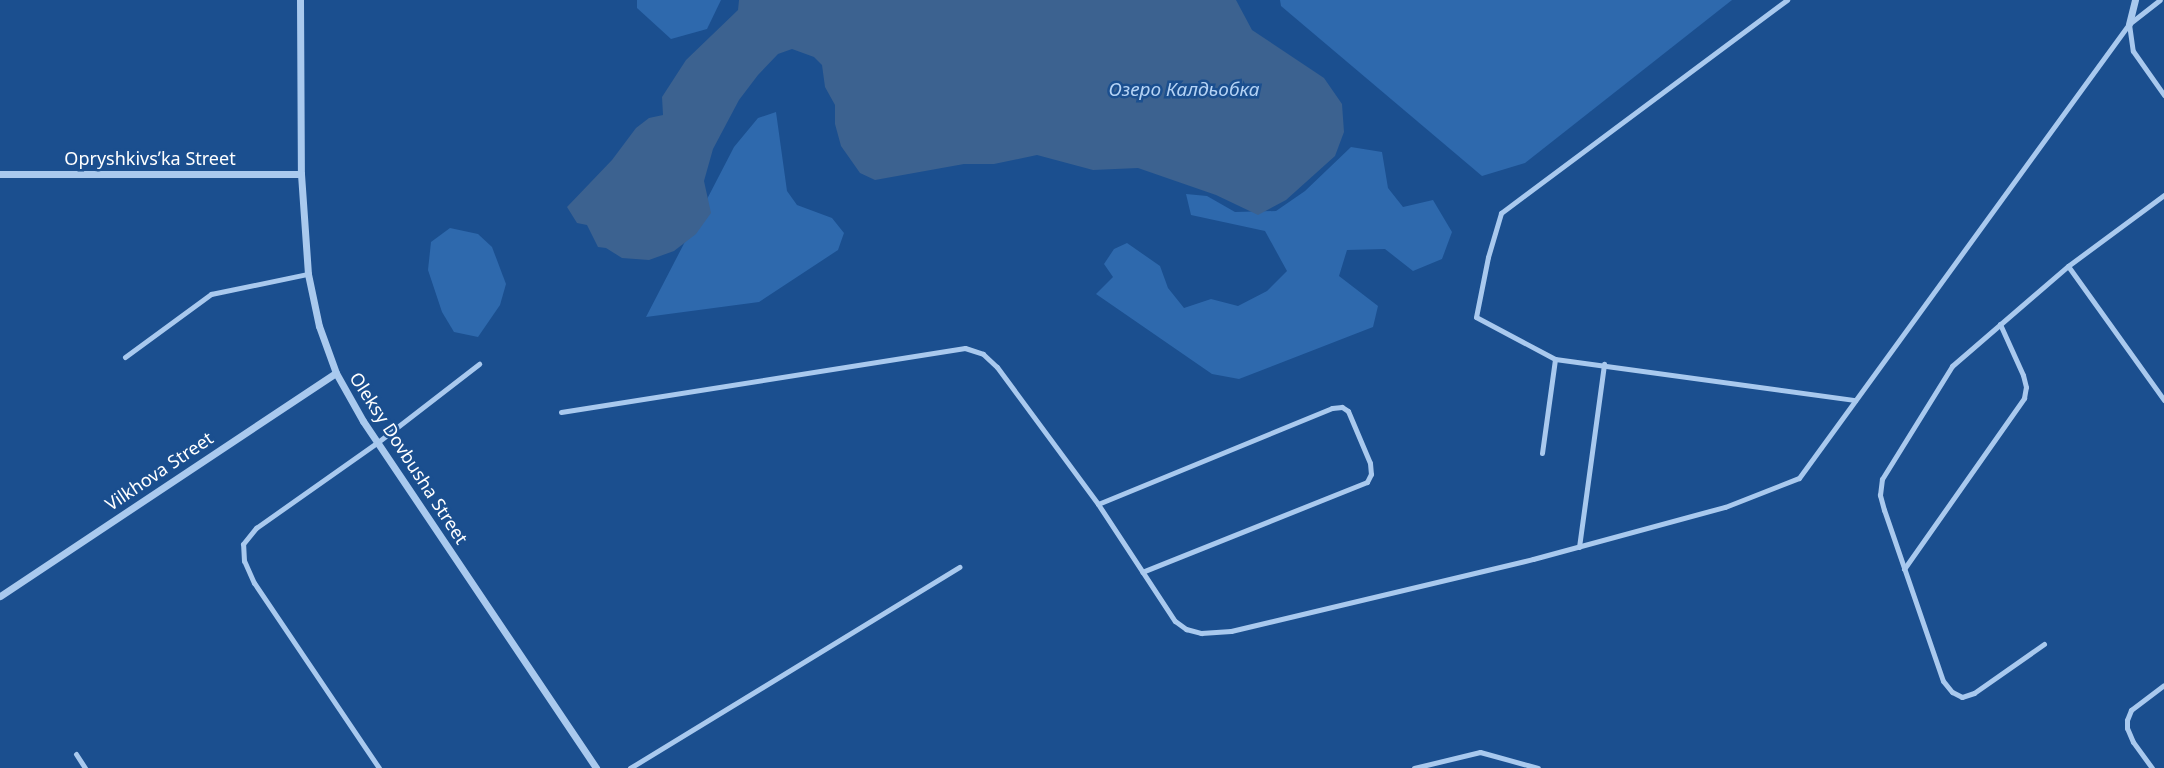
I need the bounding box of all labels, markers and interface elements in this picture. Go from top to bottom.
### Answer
water label: Озеро Калдьобка [1109,79,1259,101]
street label: Opryshkivsʹka Street [64,147,236,169]
street label: Oleksy Dovbusha Street [345,368,473,548]
street label: Vilkhova Street [101,427,217,515]

